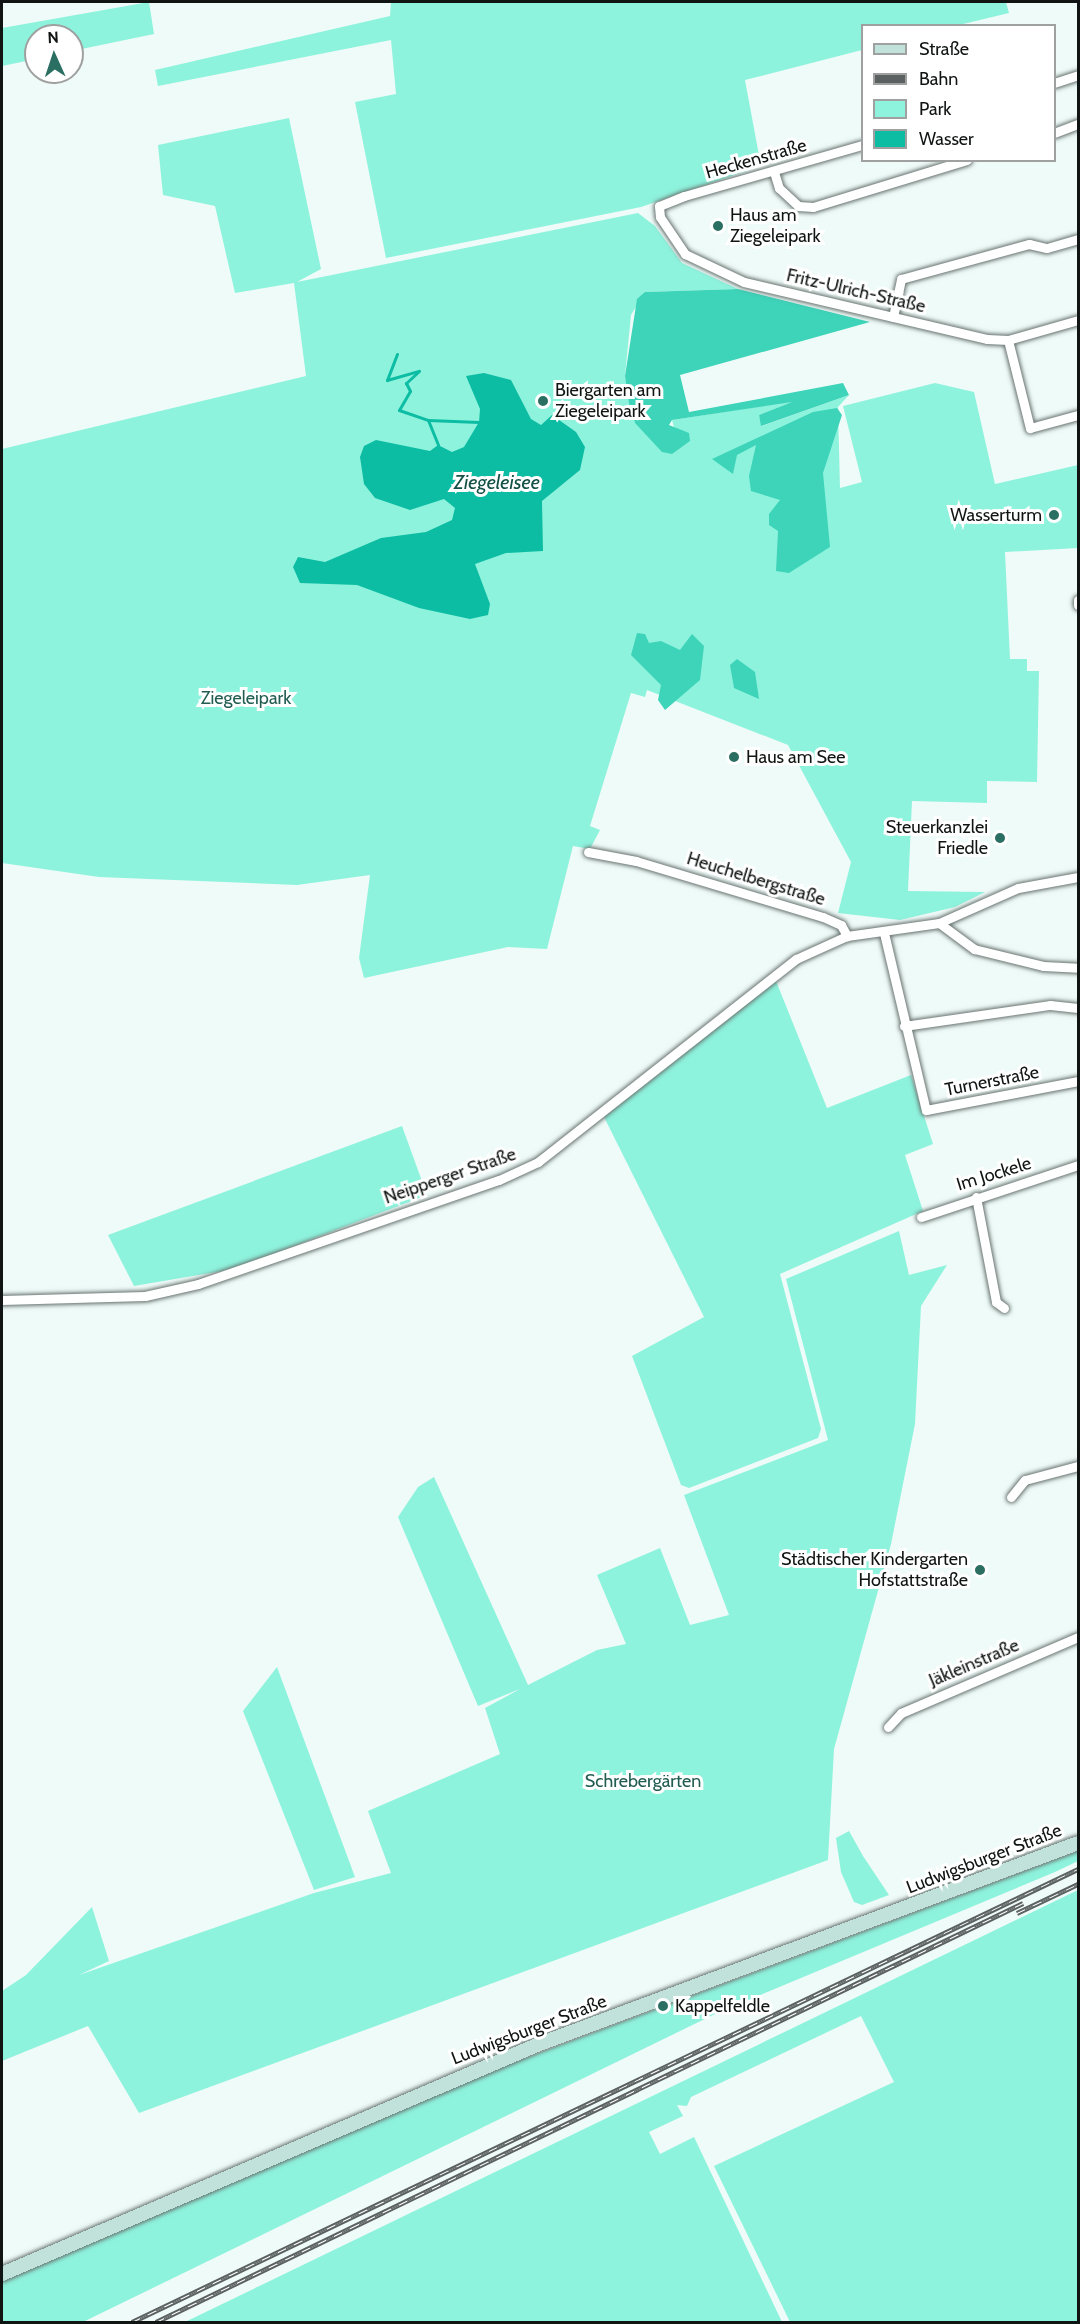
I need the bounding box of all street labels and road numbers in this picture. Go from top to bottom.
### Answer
street label: Heckenstraße [703,134,809,184]
street label: Fritz-Ulrich-Straße [784,265,928,317]
street label: Heuchelbergstraße [684,848,828,910]
street label: Turnerstraße [943,1061,1041,1101]
street label: Neipperger Straße [381,1143,519,1209]
street label: Im Jockele [954,1152,1034,1196]
street label: Jäkleinstraße [926,1634,1022,1692]
street label: Ludwigsburger Straße [903,1819,1065,1899]
street label: Ludwigsburger Straße [448,1990,610,2070]

